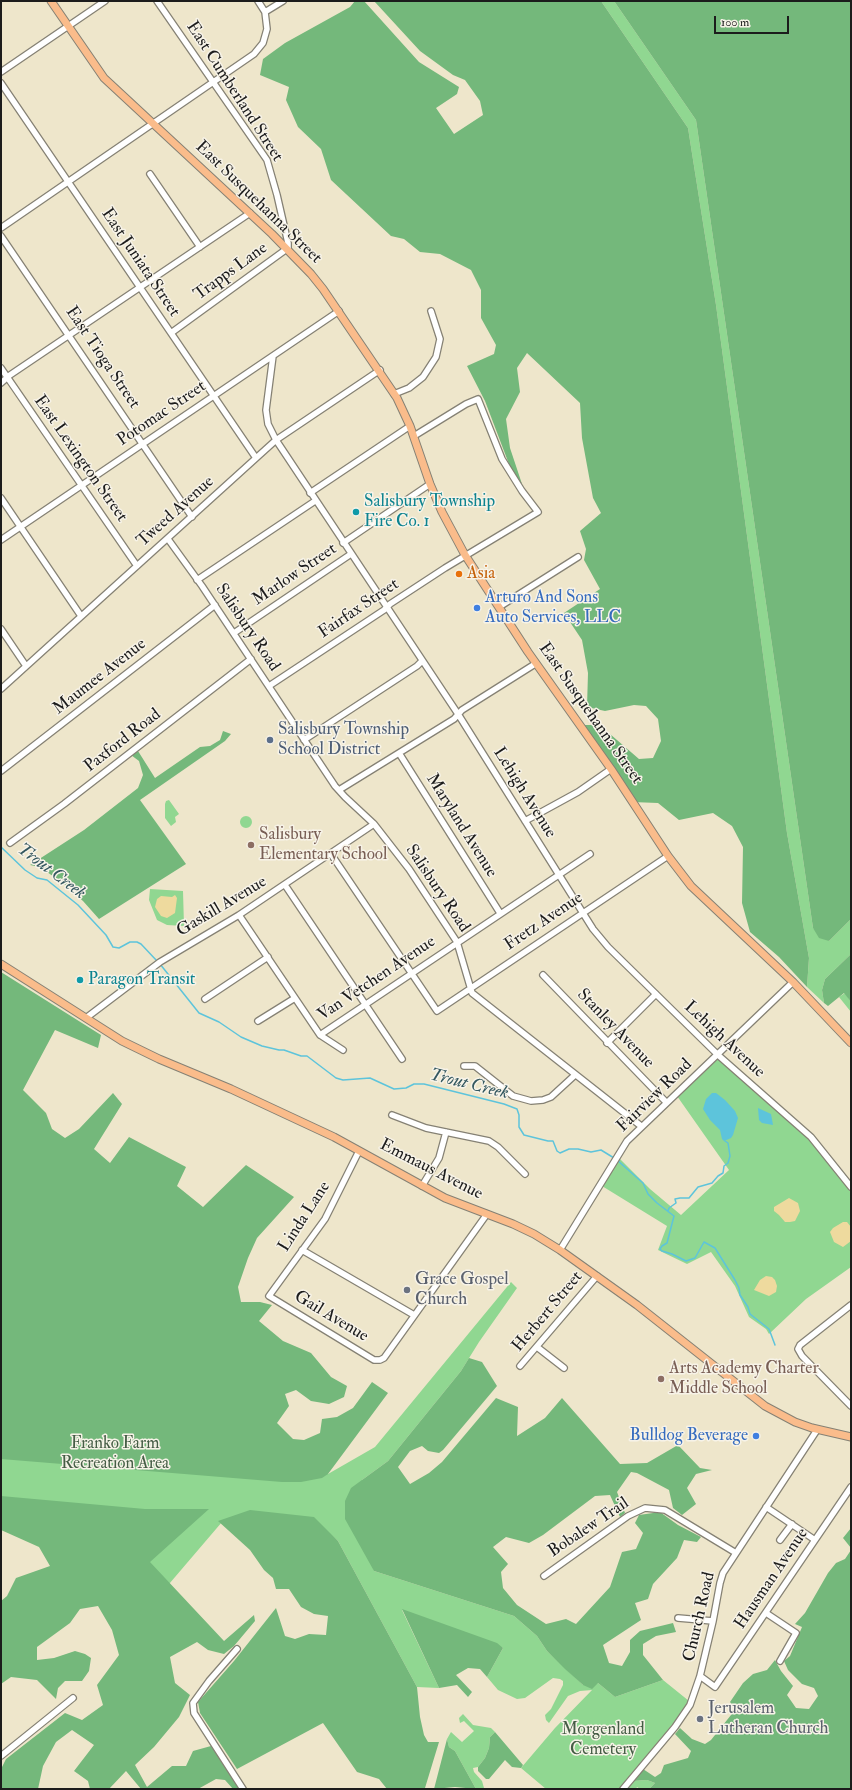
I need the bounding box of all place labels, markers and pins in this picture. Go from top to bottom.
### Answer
place label: Salisbury Township Fire Co. 1 [364,492,495,532]
marker: Salisbury Township Fire Co. 1 [351,507,361,517]
place label: Asia [467,564,495,584]
marker: Asia [454,569,464,579]
place label: Arturo And Sons Auto Services, LLC [485,588,621,628]
marker: Arturo And Sons Auto Services, LLC [472,603,482,613]
place label: Salisbury Township School District [278,720,409,760]
marker: Salisbury Township School District [265,735,275,745]
place label: Salisbury Elementary School [259,825,387,865]
marker: Salisbury Elementary School [246,840,256,850]
place label: Paragon Transit [88,970,195,990]
marker: Paragon Transit [75,975,85,985]
place label: Grace Gospel Church [415,1270,508,1310]
marker: Grace Gospel Church [402,1285,412,1295]
place label: Arts Academy Charter Middle School [669,1359,819,1399]
marker: Arts Academy Charter Middle School [656,1374,666,1384]
place label: Bulldog Beverage [630,1426,748,1446]
marker: Bulldog Beverage [751,1431,761,1441]
place label: Jerusalem Lutheran Church [708,1699,828,1739]
marker: Jerusalem Lutheran Church [695,1714,705,1724]

